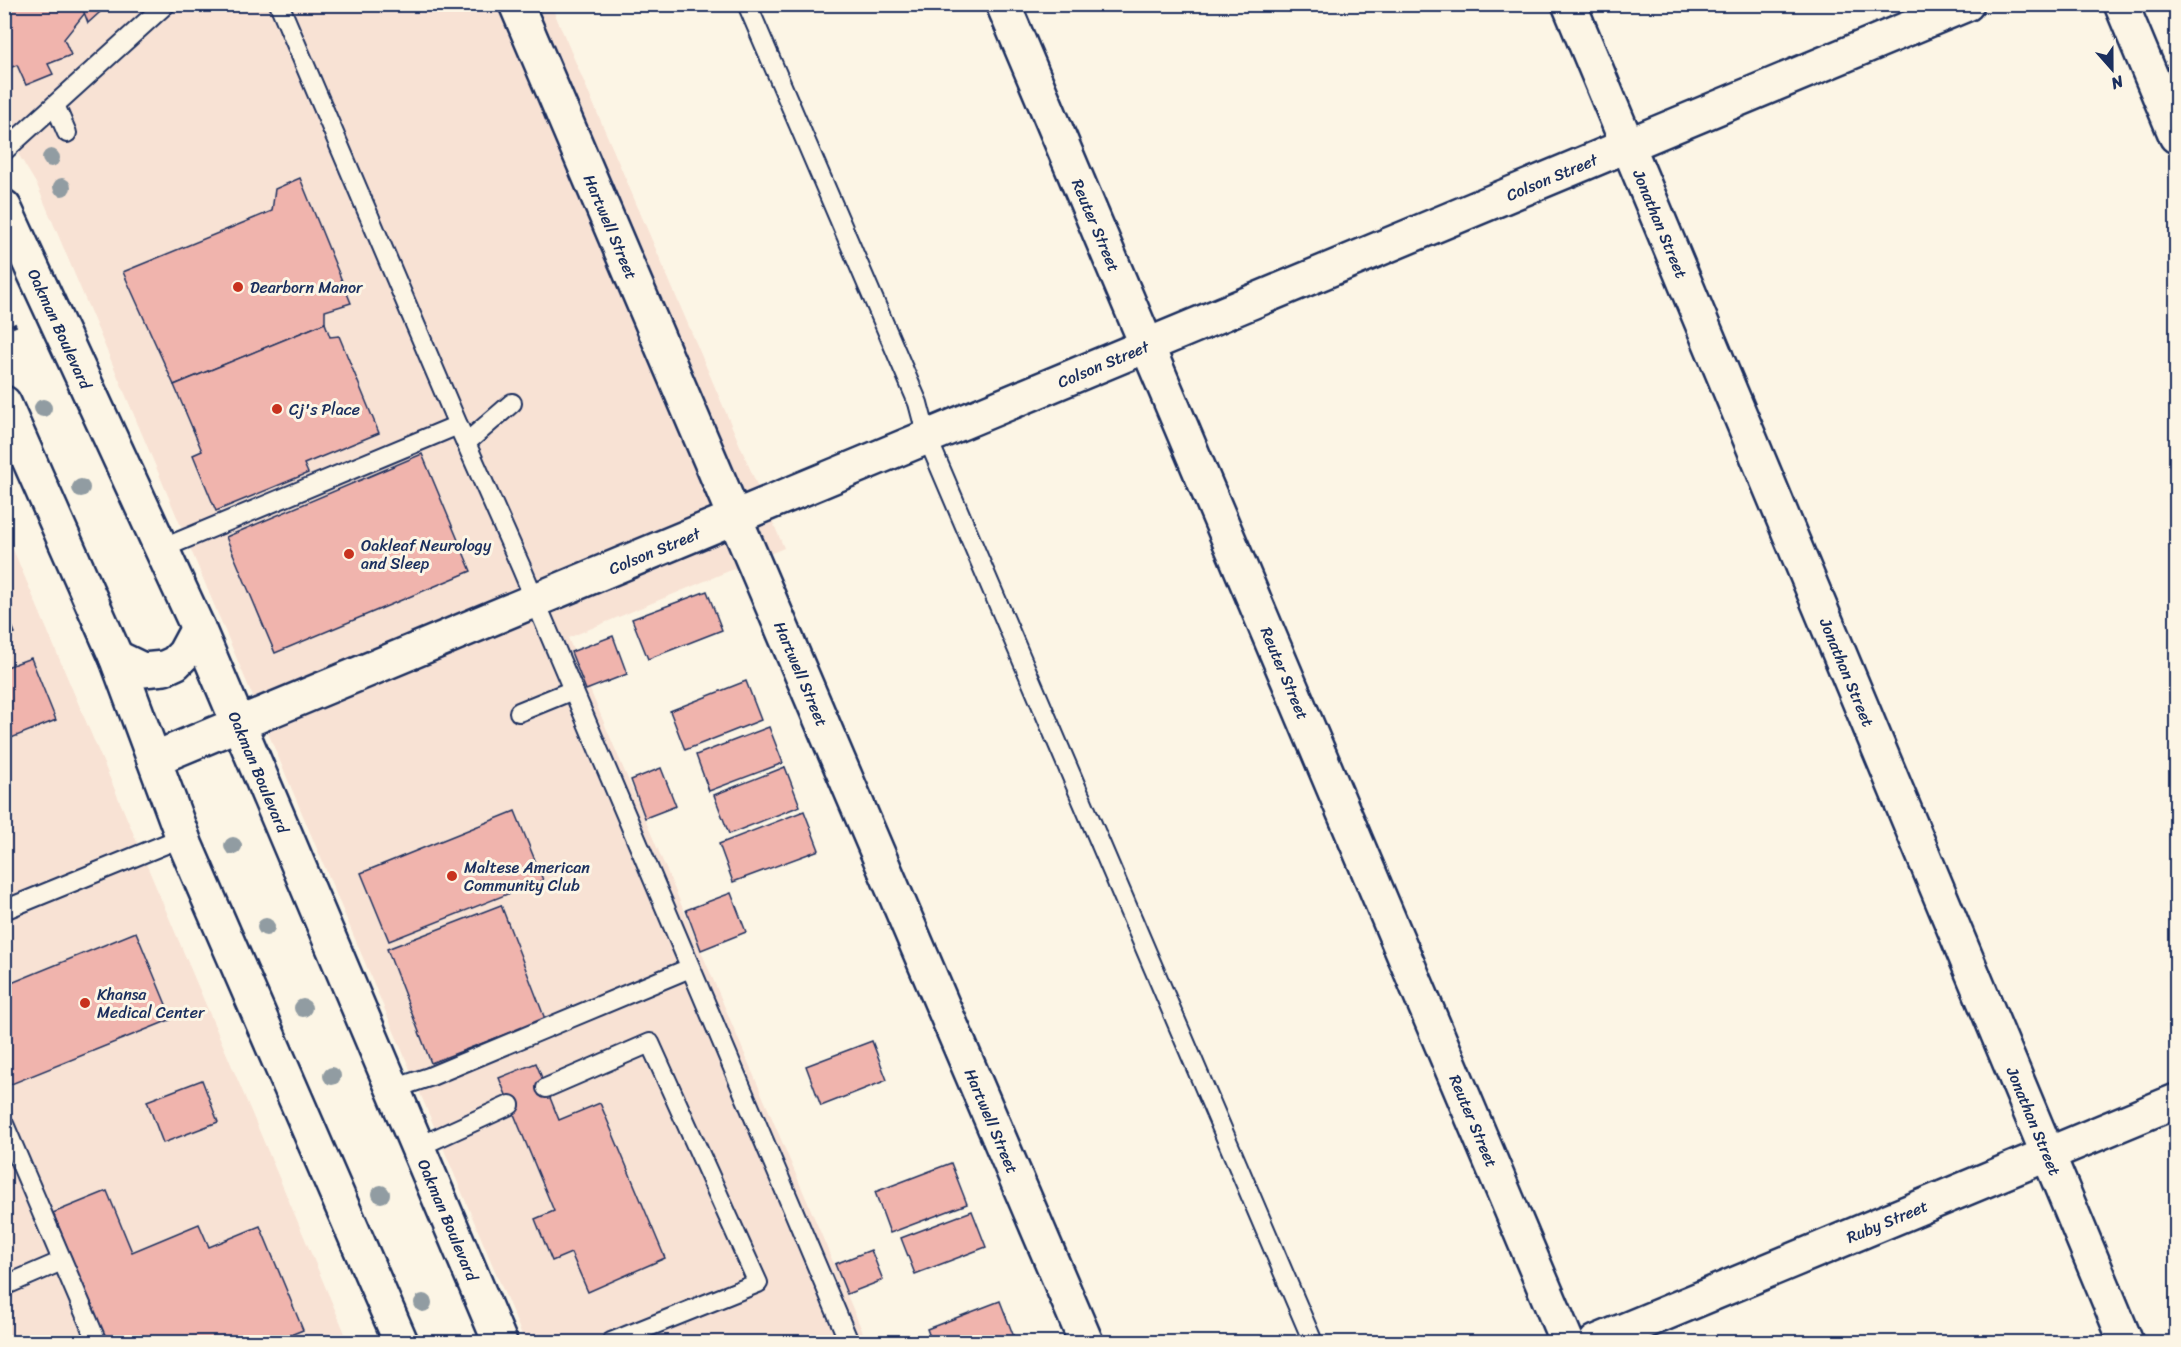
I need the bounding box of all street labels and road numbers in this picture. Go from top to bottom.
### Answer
street label: Colson Street [1501,145,1603,209]
street label: Jonathan Street [1624,164,1696,283]
street label: Hartwell Street [576,169,646,284]
street label: Reuter Street [1064,174,1129,276]
street label: Oakman Boulevard [20,264,101,395]
street label: Colson Street [1053,332,1154,396]
street label: Colson Street [604,518,705,583]
street label: Jonathan Street [1811,613,1883,731]
street label: Hartwell Street [766,617,837,731]
street label: Reuter Street [1253,622,1317,724]
street label: Oakman Boulevard [220,707,298,839]
street label: Jonathan Street [1998,1061,2070,1180]
street label: Hartwell Street [956,1064,1027,1178]
street label: Reuter Street [1441,1070,1506,1172]
street label: Oakman Boulevard [410,1154,488,1287]
street label: Ruby Street [1842,1191,1932,1251]

